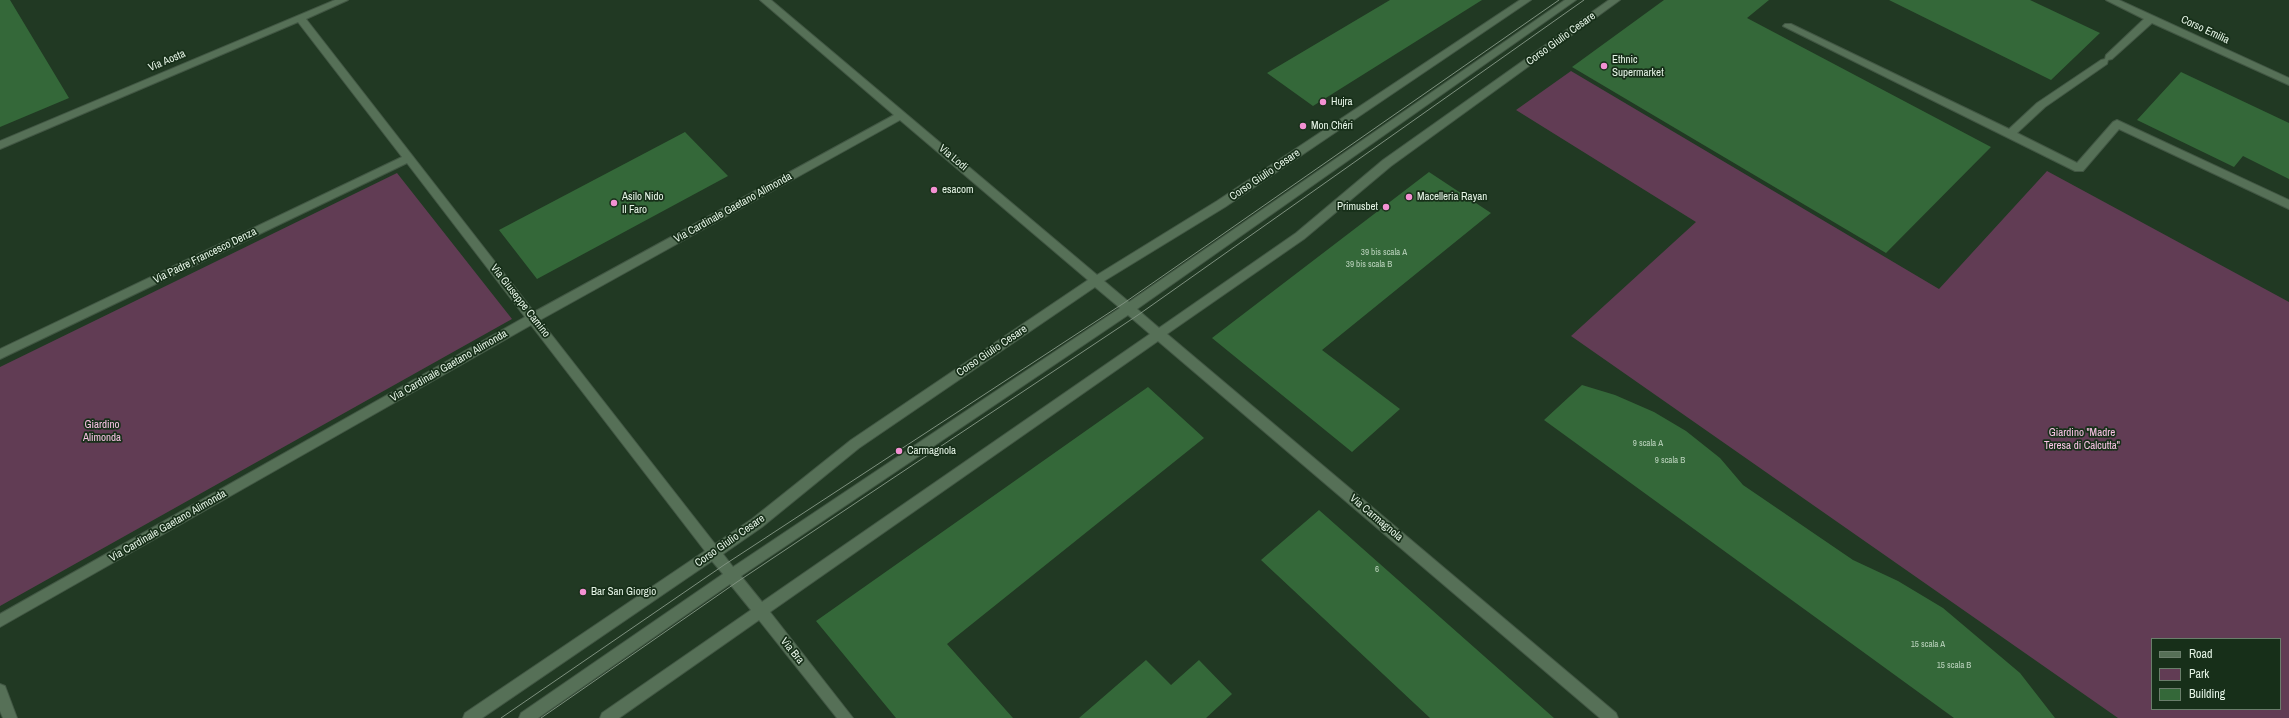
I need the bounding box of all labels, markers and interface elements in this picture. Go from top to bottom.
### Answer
street label: Corso Giulio Cesare [1524,9,1598,69]
street label: Corso Emilia [2179,13,2231,47]
street label: Via Aosta [146,47,188,75]
place label: Ethnic Supermarket [1612,53,1664,79]
marker: Ethnic Supermarket [1599,61,1609,71]
place label: Hujra [1331,95,1353,109]
marker: Hujra [1318,97,1328,107]
place label: Mon Chéri [1311,119,1353,133]
marker: Mon Chéri [1298,121,1308,131]
street label: Via Lodi [936,142,970,174]
street label: Corso Giulio Cesare [1227,147,1303,203]
street label: Via Cardinale Gaetano Alimonda [672,170,794,246]
place label: esacom [942,183,974,197]
marker: esacom [929,185,939,195]
place label: Asilo Nido Il Faro [622,190,664,216]
place label: Macelleria Rayan [1417,190,1487,204]
marker: Macelleria Rayan [1404,192,1414,202]
marker: Asilo Nido Il Faro [609,198,619,208]
place label: Primusbet [1337,200,1378,214]
marker: Primusbet [1381,202,1391,212]
street label: Via Padre Francesco Denza [151,225,259,287]
house number: 39 bis scala A [1361,248,1407,258]
house number: 39 bis scala B [1346,260,1392,270]
street label: Via Giuseppe Camino [487,262,553,340]
street label: Corso Giulio Cesare [954,323,1030,379]
street label: Via Cardinale Gaetano Alimonda [388,327,510,405]
park label: Giardino Alimonda [83,418,121,444]
park label: Giardino "Madre Teresa di Calcutta" [2044,426,2120,452]
house number: 9 scala A [1633,439,1663,449]
place label: Carmagnola [907,444,956,458]
marker: Carmagnola [894,446,904,456]
house number: 9 scala B [1655,456,1685,466]
street label: Via Cardinale Gaetano Alimonda [107,487,229,565]
street label: Via Carmagnola [1347,492,1405,544]
street label: Corso Giulio Cesare [693,512,767,570]
house number: 6 [1375,565,1379,575]
place label: Bar San Giorgio [591,585,656,599]
marker: Bar San Giorgio [578,587,588,597]
street label: Via Bra [777,635,807,667]
legend [2151,638,2281,710]
house number: 15 scala A [1911,640,1945,650]
text: Road [2189,646,2213,662]
house number: 15 scala B [1937,661,1971,671]
text: Park [2189,666,2209,682]
text: Building [2189,686,2225,702]

